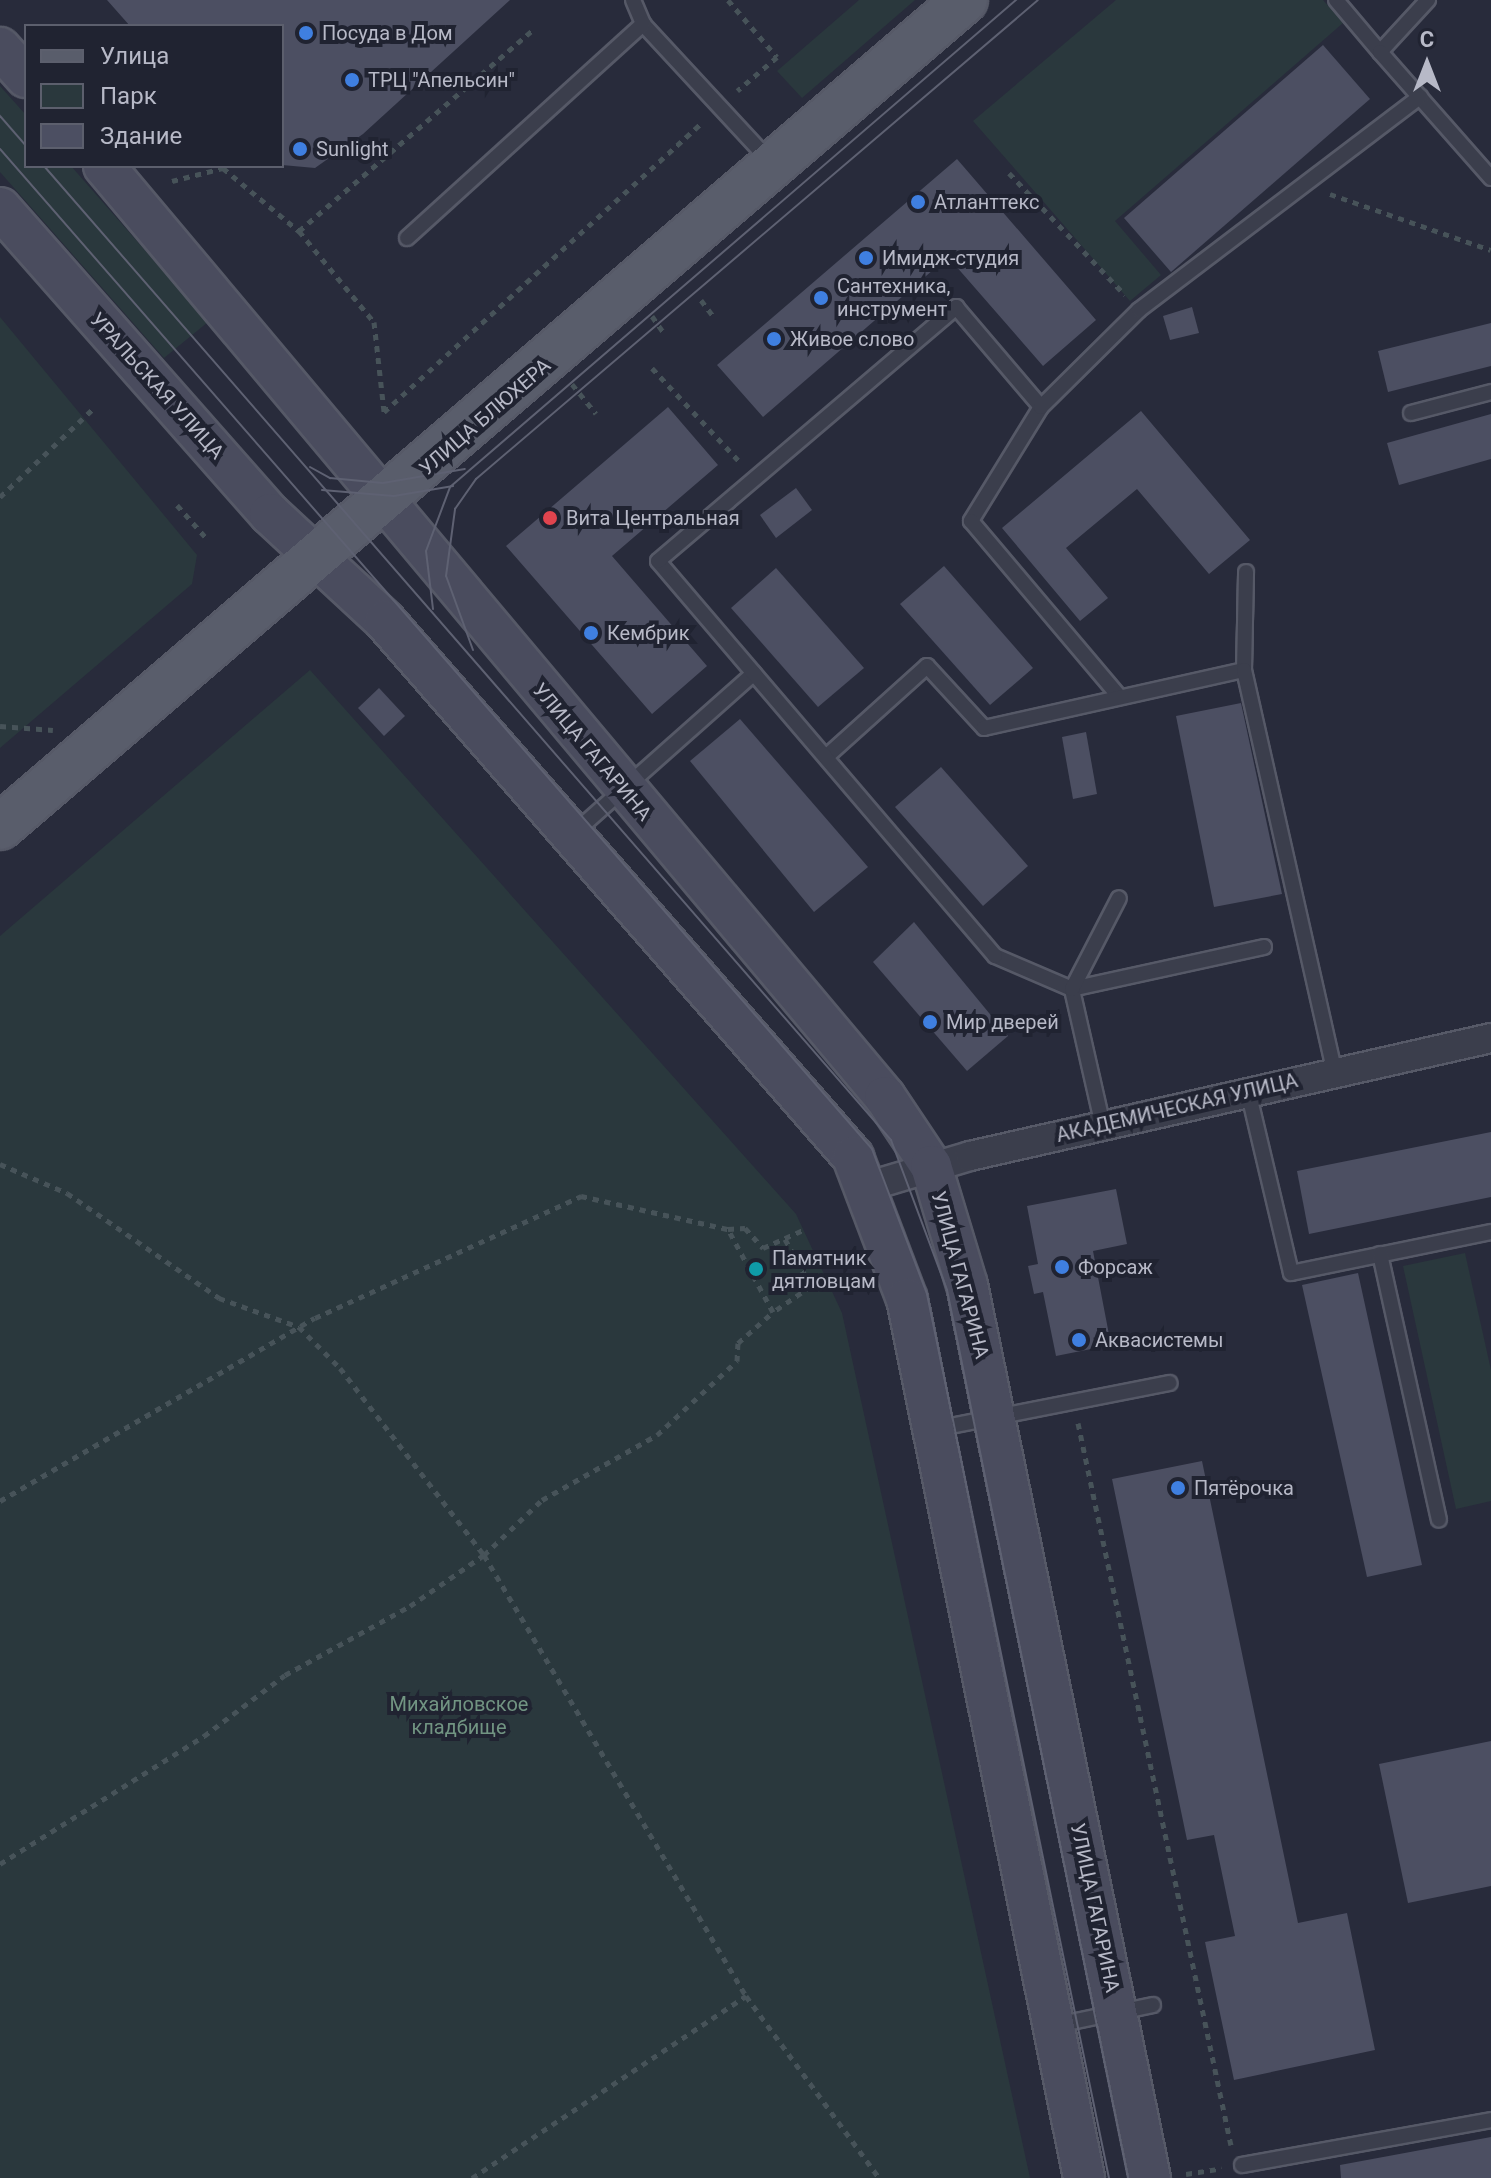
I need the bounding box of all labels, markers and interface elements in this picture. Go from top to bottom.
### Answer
place label: Посуда в Дом [322,21,453,45]
legend [24,24,284,168]
marker: Посуда в Дом [297,24,315,42]
north arrow [1387,24,1467,104]
text: С [1420,27,1434,52]
text: Улица [100,42,169,70]
place label: ТРЦ "Апельсин" [368,68,515,92]
marker: ТРЦ "Апельсин" [343,71,361,89]
text: Парк [100,82,157,110]
text: Здание [100,122,182,150]
place label: Sunlight [316,137,388,161]
marker: Sunlight [291,140,309,158]
place label: Атланттекс [934,190,1040,214]
marker: Атланттекс [909,193,927,211]
place label: Имидж-студия [882,246,1019,270]
marker: Имидж-студия [857,249,875,267]
place label: Сантехника, инструмент [837,274,950,321]
marker: Сантехника, инструмент [812,289,830,307]
street label: УРАЛЬСКАЯ УЛИЦА [85,308,229,464]
place label: Живое слово [790,327,914,351]
marker: Живое слово [765,330,783,348]
street label: УЛИЦА БЛЮХЕРА [415,354,555,480]
place label: Вита Центральная [566,506,740,530]
marker: Вита Центральная [541,509,559,527]
place label: Кембрик [607,621,690,645]
marker: Кембрик [582,624,600,642]
street label: УЛИЦА ГАГАРИНА [527,678,657,826]
place label: Мир дверей [946,1010,1059,1034]
marker: Мир дверей [921,1013,939,1031]
street label: АКАДЕМИЧЕСКАЯ УЛИЦА [1054,1069,1300,1147]
street label: УЛИЦА ГАГАРИНА [926,1189,994,1361]
place label: Памятник дятловцам [772,1246,876,1293]
place label: Форсаж [1078,1255,1153,1279]
marker: Форсаж [1053,1258,1071,1276]
marker: Памятник дятловцам [747,1260,765,1278]
place label: Аквасистемы [1095,1328,1223,1352]
marker: Аквасистемы [1070,1331,1088,1349]
place label: Пятёрочка [1194,1476,1294,1500]
marker: Пятёрочка [1169,1479,1187,1497]
park label: Михайловское кладбище [390,1692,528,1739]
street label: УЛИЦА ГАГАРИНА [1065,1821,1125,1995]

